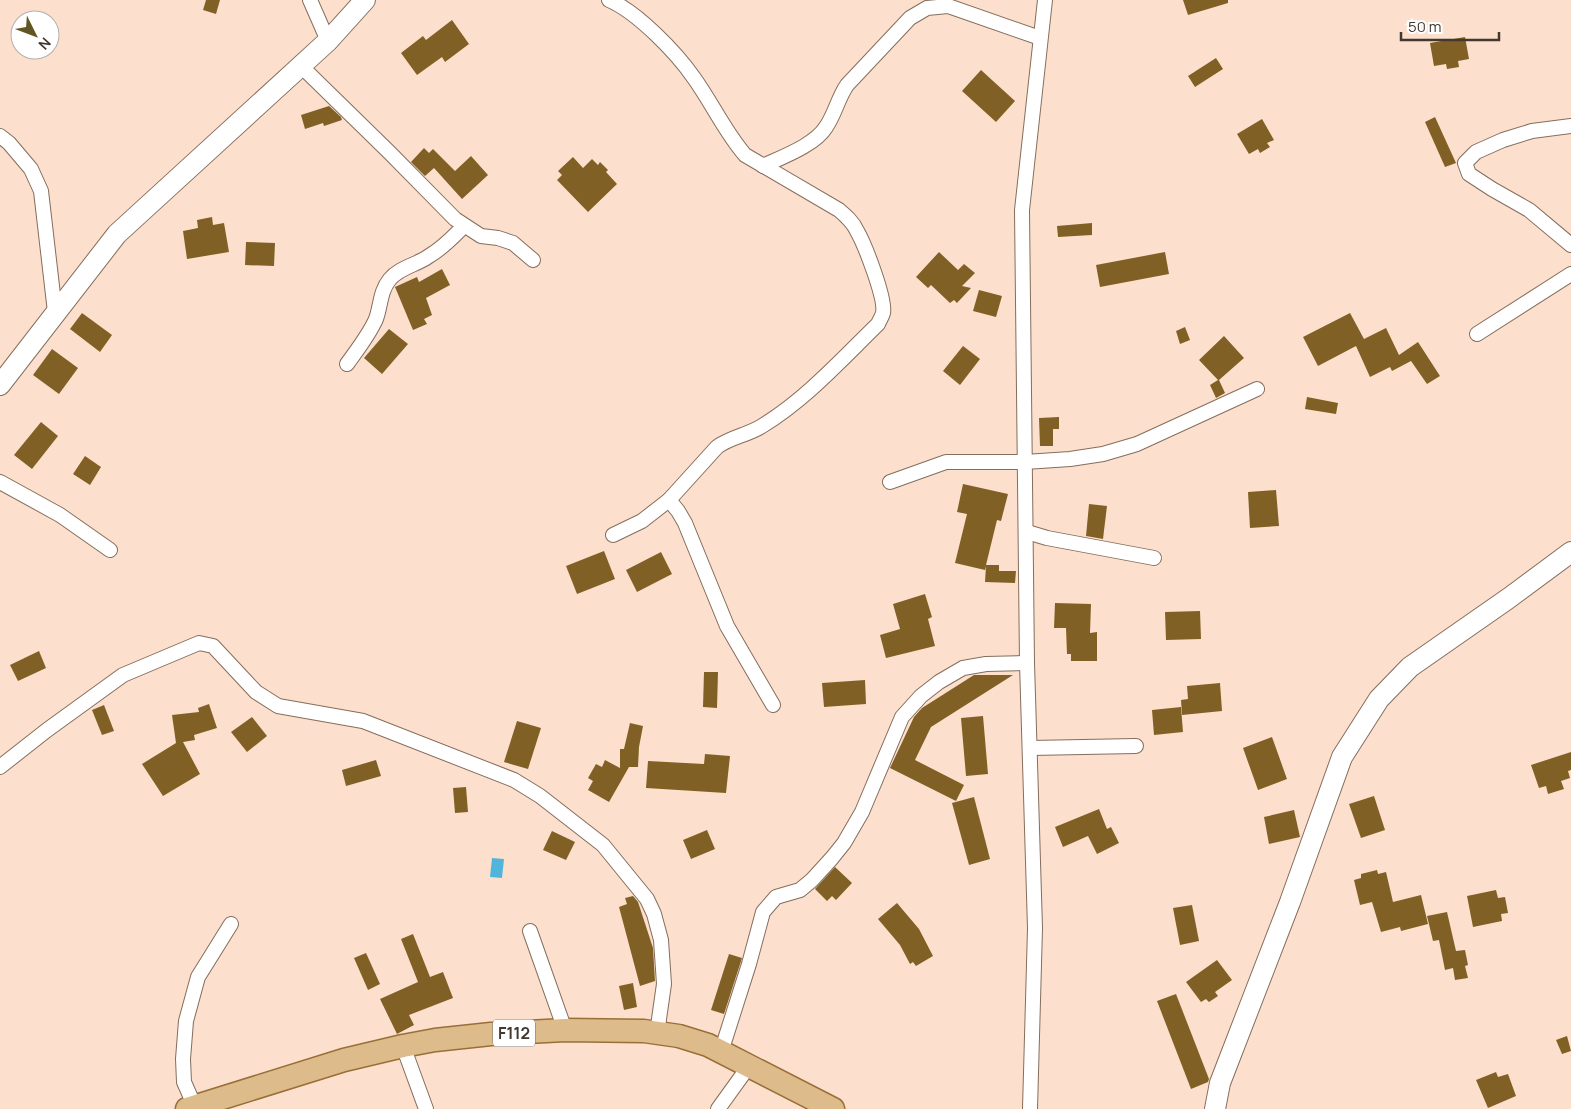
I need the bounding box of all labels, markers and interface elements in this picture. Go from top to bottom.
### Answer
north arrow [10,10,60,60]
scale bar [1401,10,1498,42]
text: 50 m [1408,16,1442,37]
text: N [35,34,55,54]
road number: F112 [493,1020,535,1046]

